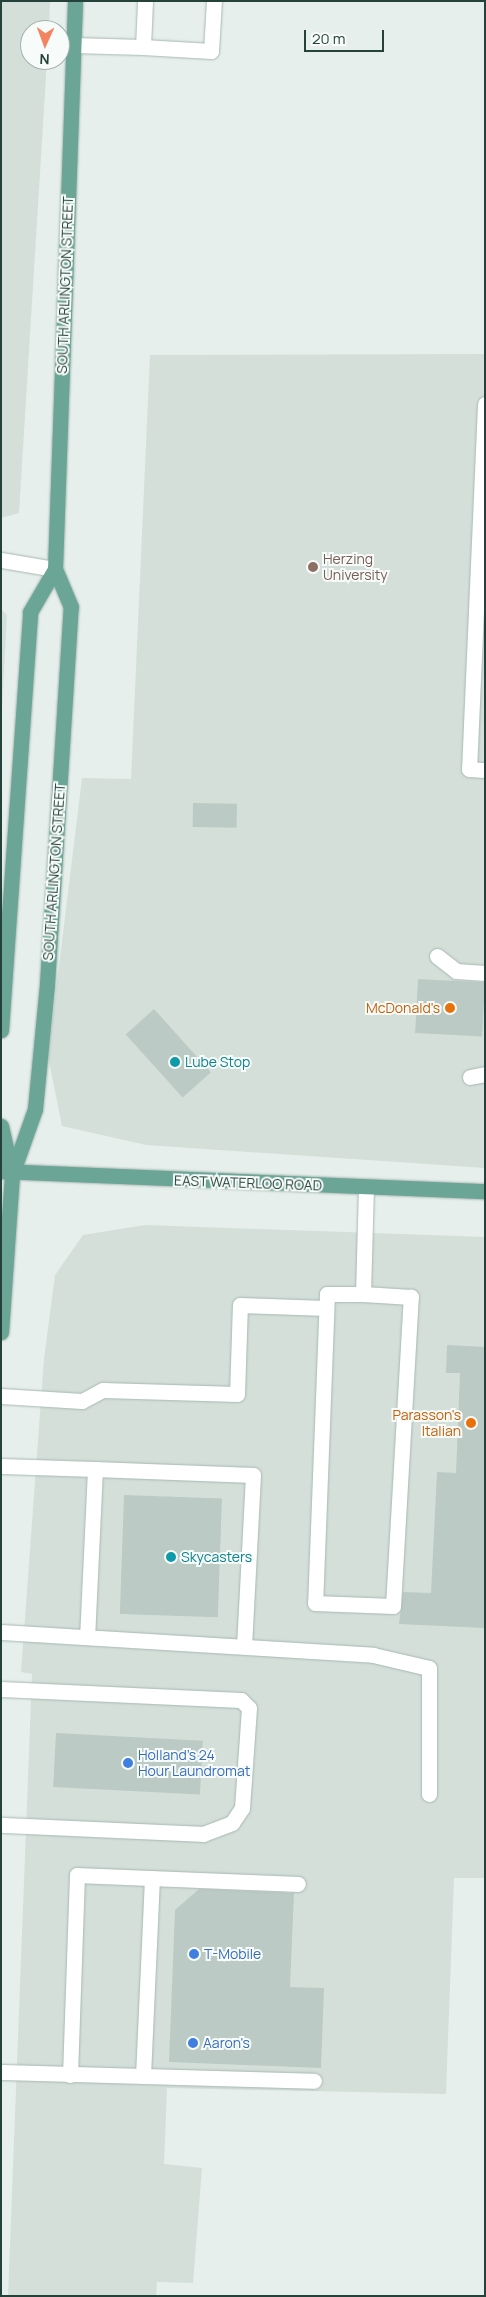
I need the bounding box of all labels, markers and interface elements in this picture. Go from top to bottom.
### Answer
north arrow [20,20,70,70]
scale bar [306,20,386,52]
text: 20 m [312,28,345,49]
text: N [39,50,50,69]
street label: SOUTH ARLINGTON STREET [54,196,76,374]
place label: Herzing University [323,551,388,584]
marker: Herzing University [307,561,319,573]
street label: SOUTH ARLINGTON STREET [39,783,69,961]
place label: McDonald's [366,1000,440,1016]
marker: McDonald's [444,1002,456,1014]
place label: Lube Stop [185,1054,250,1070]
marker: Lube Stop [169,1056,181,1068]
street label: EAST WATERLOO ROAD [173,1172,323,1194]
place label: Parasson's Italian [393,1407,461,1440]
marker: Parasson's Italian [465,1417,477,1429]
place label: Skycasters [181,1549,252,1565]
marker: Skycasters [165,1551,177,1563]
place label: Holland's 24 Hour Laundromat [138,1747,250,1780]
marker: Holland's 24 Hour Laundromat [122,1757,134,1769]
place label: T-Mobile [204,1946,261,1962]
marker: T-Mobile [188,1948,200,1960]
place label: Aaron's [203,2035,250,2051]
marker: Aaron's [187,2037,199,2049]

